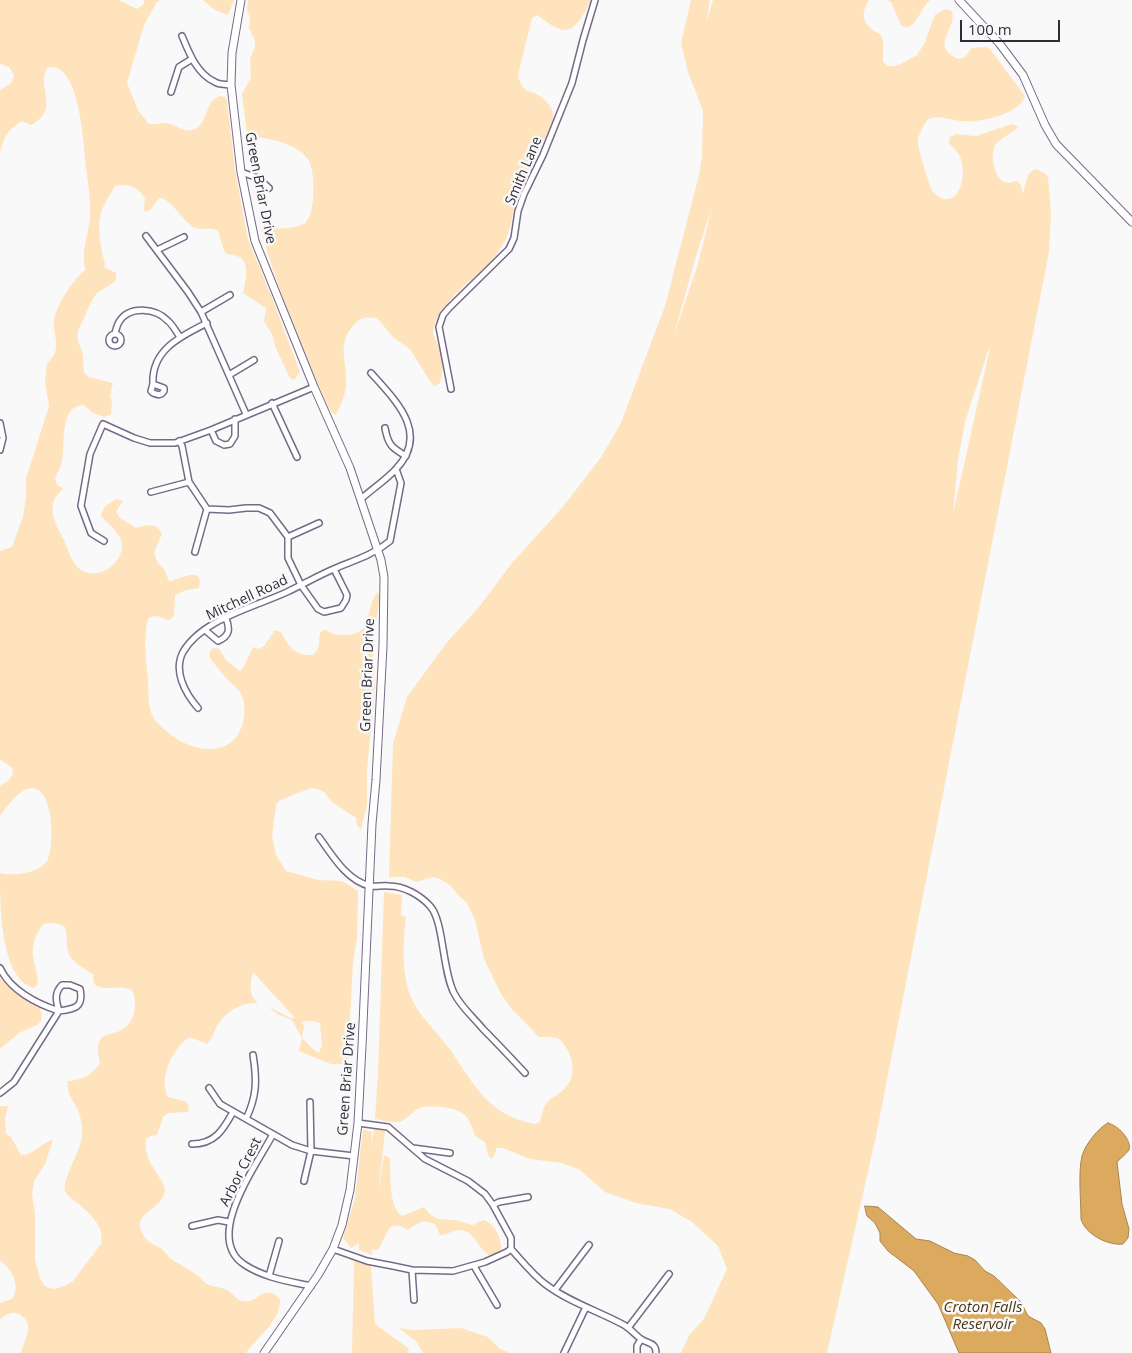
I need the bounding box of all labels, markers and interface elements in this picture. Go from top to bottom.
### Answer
scale bar [962,10,1062,42]
text: 100 m [968,19,1012,39]
street label: Green Briar Drive [241,131,279,245]
street label: Smith Lane [502,134,546,208]
street label: Mitchell Road [203,572,291,624]
street label: Green Briar Drive [358,618,378,732]
street label: Green Briar Drive [335,1022,359,1136]
street label: Arbor Crest [216,1135,266,1209]
water label: Croton Falls Reservoir [944,1299,1022,1334]

